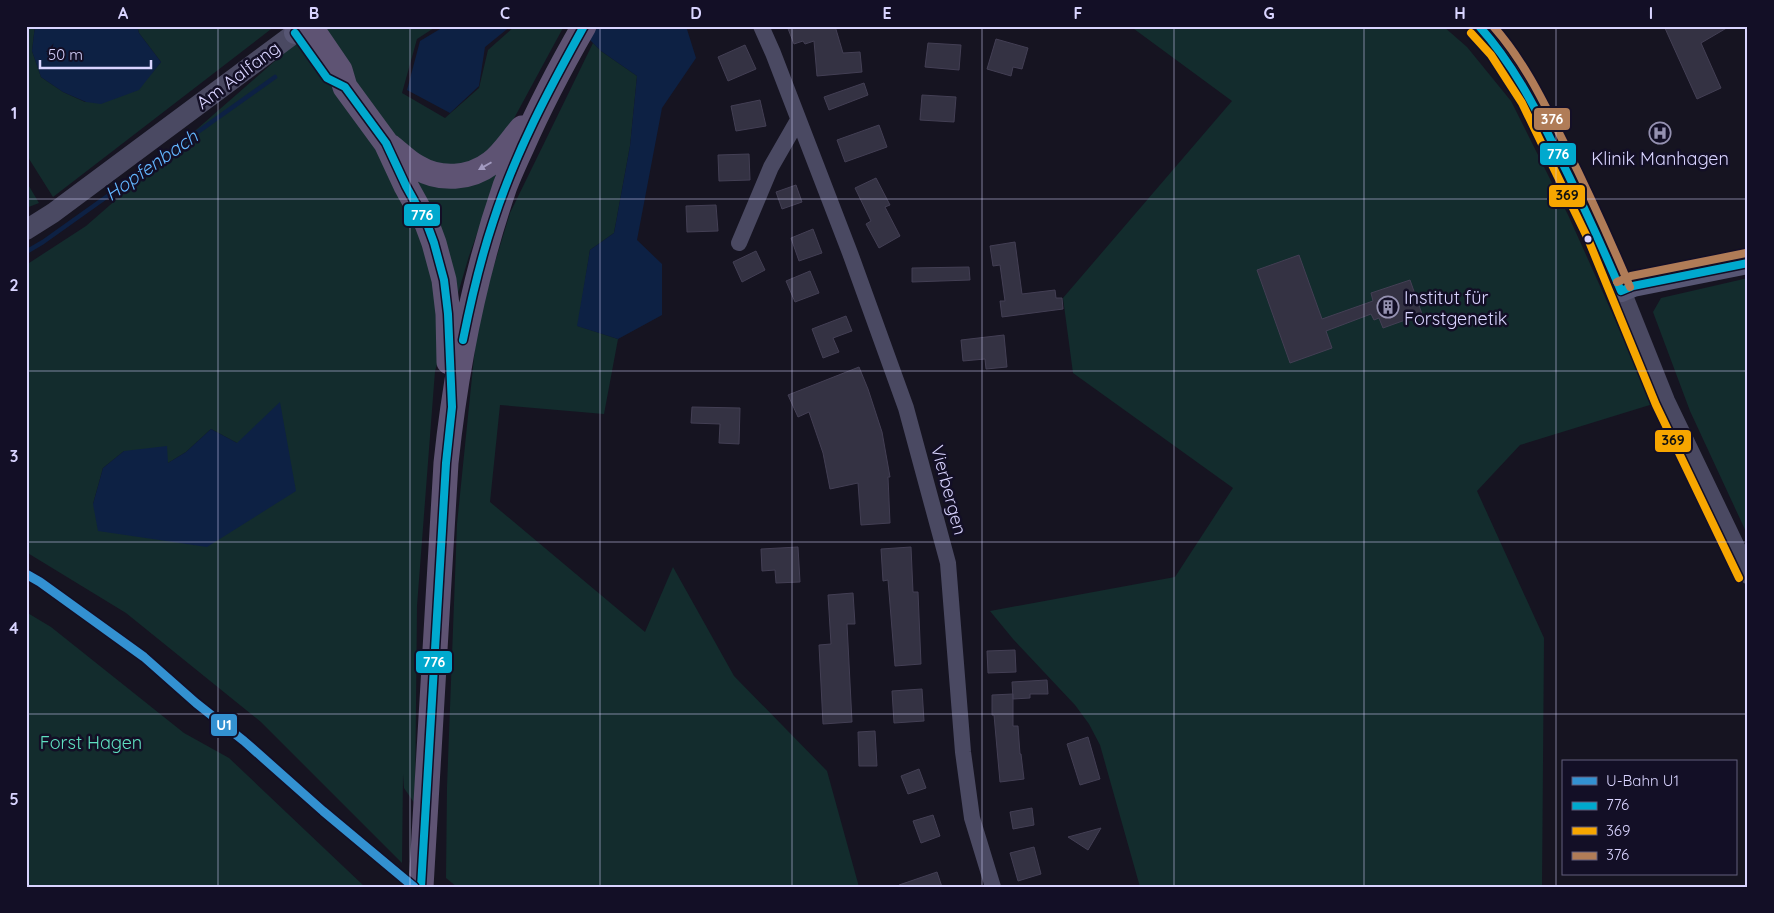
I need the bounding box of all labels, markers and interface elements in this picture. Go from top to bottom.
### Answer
text: A [118,3,129,23]
text: B [309,3,319,23]
text: C [500,3,510,23]
text: D [690,3,702,23]
text: E [882,3,892,23]
text: F [1074,3,1083,23]
text: G [1263,3,1275,23]
text: H [1454,3,1466,23]
text: I [1649,3,1653,23]
street label: Am Aalfang [192,36,284,114]
scale bar [40,38,151,70]
text: 50 m [48,45,83,64]
text: 1 [11,103,17,123]
line badge: 376 [1533,107,1571,131]
text: 376 [1541,110,1564,128]
hospital icon: Klinik Manhagen [1648,121,1672,145]
water label: Hopfenbach [100,123,203,206]
line badge: 776 [1539,142,1577,166]
text: 776 [1547,145,1570,163]
place label: Klinik Manhagen [1591,147,1729,170]
one-way arrow [477,162,492,170]
line badge: 369 [1548,184,1586,208]
text: 369 [1555,186,1579,204]
line badge: 776 [403,203,441,227]
text: 776 [411,206,434,224]
unlabelled marker [1583,234,1593,244]
text: 2 [9,275,19,295]
place label: Institut für Forstgenetik [1404,286,1507,330]
building icon: Institut für Forstgenetik [1376,295,1400,319]
line badge: 369 [1654,429,1692,453]
text: 369 [1661,431,1685,449]
street label: Vierbergen [926,443,972,537]
text: 3 [10,446,18,466]
text: 4 [9,618,19,638]
line badge: 776 [415,650,453,674]
text: 776 [423,653,446,671]
line badge: U1 [210,713,238,737]
text: U1 [216,716,232,734]
park label: Forst Hagen [40,731,142,754]
legend [1562,760,1736,876]
text: U-Bahn U1 [1606,771,1679,790]
text: 5 [9,789,19,809]
text: 776 [1606,795,1629,814]
text: 369 [1606,821,1630,840]
text: 376 [1606,845,1629,864]

